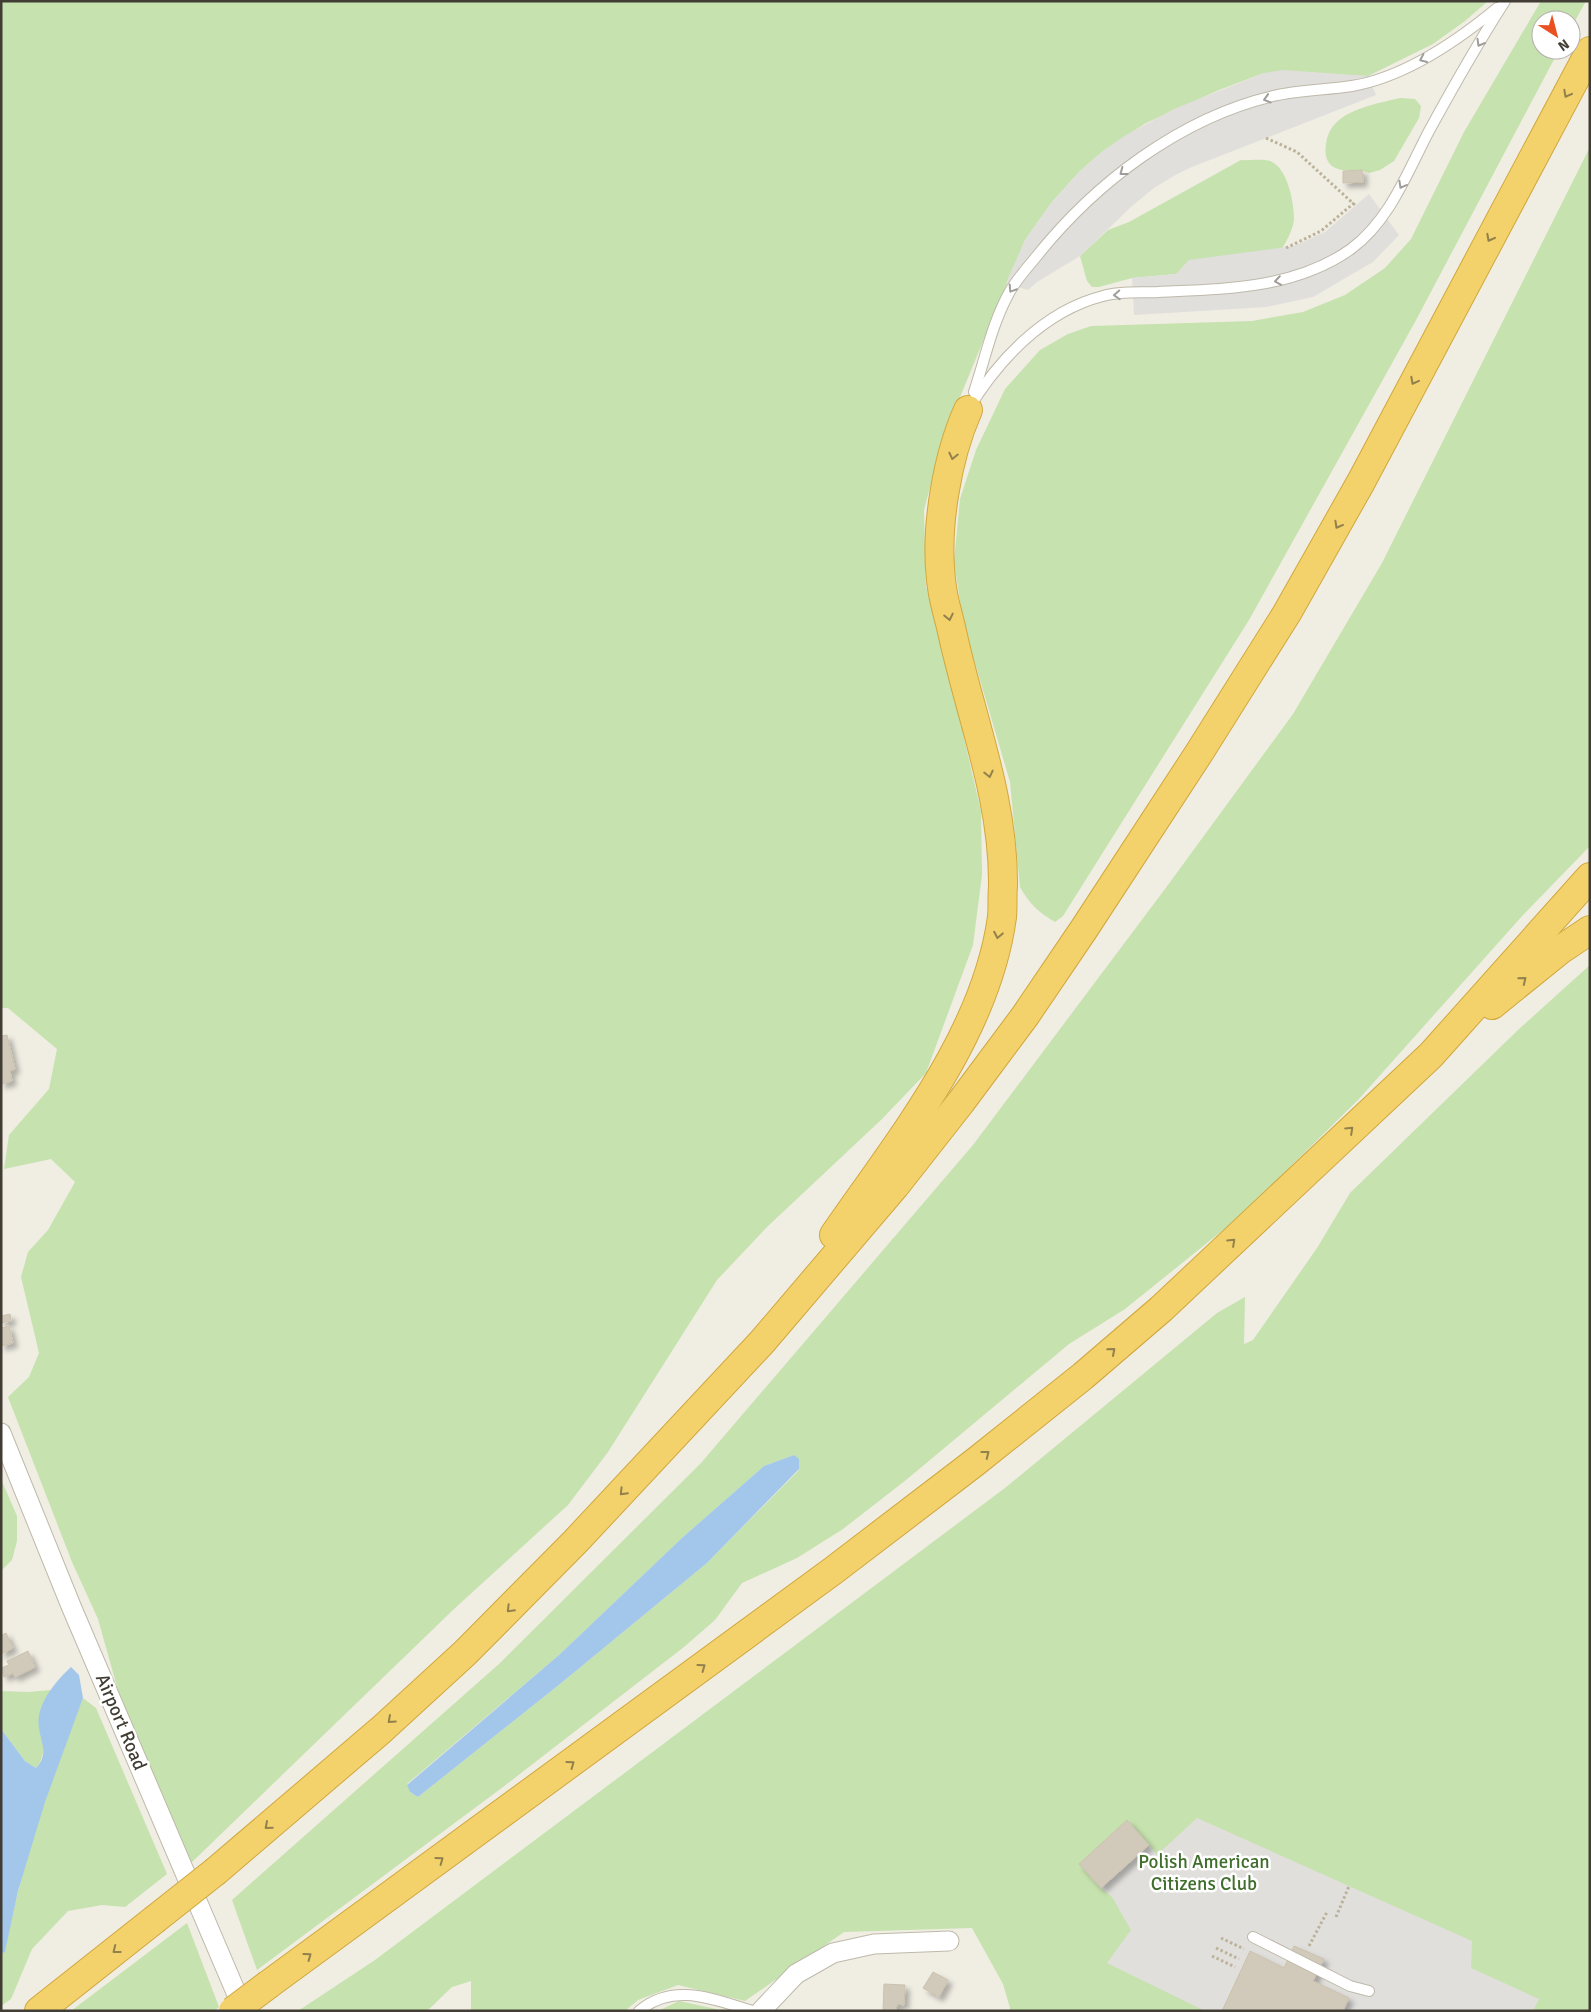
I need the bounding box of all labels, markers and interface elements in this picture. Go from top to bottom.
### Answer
north arrow [1531,10,1581,60]
text: N [1554,35,1572,55]
one-way arrow [1476,37,1486,46]
one-way arrow [1419,53,1428,64]
one-way arrow [1563,89,1573,98]
one-way arrow [1263,93,1271,103]
one-way arrow [1119,166,1129,175]
one-way arrow [1398,180,1408,189]
one-way arrow [1487,232,1497,241]
one-way arrow [1274,276,1283,286]
one-way arrow [1008,284,1018,293]
one-way arrow [1112,289,1120,300]
one-way arrow [1410,376,1420,385]
one-way arrow [948,452,959,461]
one-way arrow [1334,519,1344,528]
one-way arrow [943,612,953,621]
one-way arrow [983,769,994,778]
one-way arrow [993,930,1004,939]
one-way arrow [1517,978,1526,986]
one-way arrow [1345,1127,1354,1136]
one-way arrow [1226,1239,1235,1248]
one-way arrow [1106,1348,1115,1357]
one-way arrow [980,1451,990,1460]
one-way arrow [620,1486,629,1495]
one-way arrow [507,1603,516,1612]
one-way arrow [696,1664,705,1673]
street label: Airport Road [90,1670,152,1774]
one-way arrow [388,1714,397,1723]
one-way arrow [565,1761,574,1769]
one-way arrow [265,1820,274,1829]
park label: Polish American Citizens Club [1138,1850,1270,1896]
one-way arrow [434,1857,444,1866]
one-way arrow [113,1945,122,1953]
one-way arrow [303,1952,312,1962]

